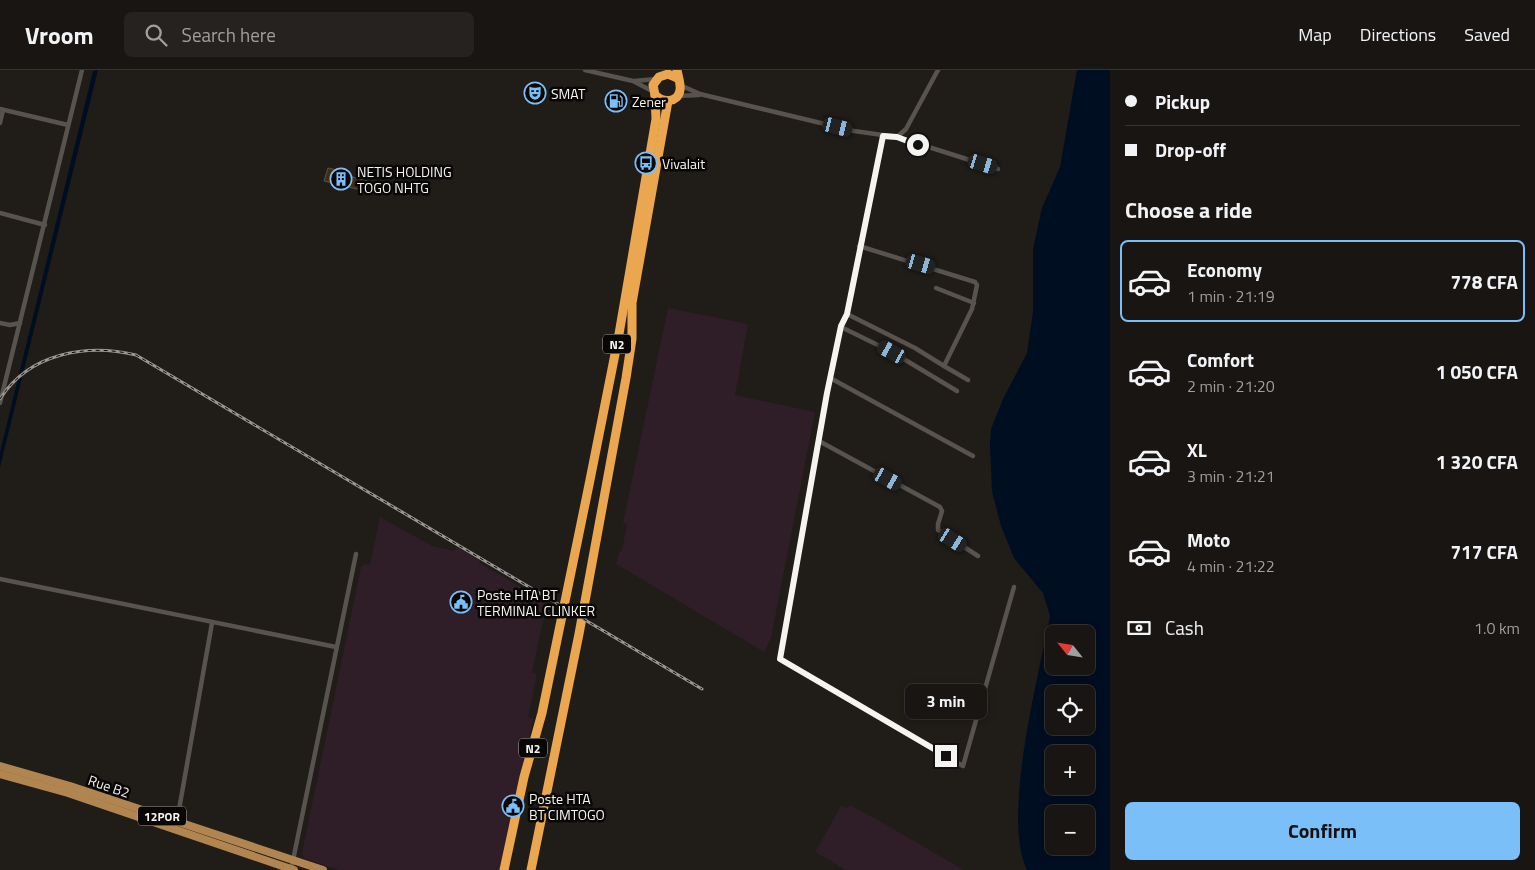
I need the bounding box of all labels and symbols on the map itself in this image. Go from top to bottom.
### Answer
theatre icon: SMAT [523,81,547,105]
place label: SMAT [551,83,586,104]
fuel station icon: Zener [604,89,628,113]
place label: Zener [632,91,666,112]
car [821,116,854,138]
route start [907,134,929,156]
bus stop icon: Vivalait [634,151,658,175]
car [966,152,999,176]
place label: Vivalait [662,153,705,174]
place label: NETIS HOLDING TOGO NHTG [357,161,452,198]
building icon: NETIS HOLDING TOGO NHTG [329,167,353,191]
car [904,253,937,275]
road number: N2 [603,334,631,354]
car [875,338,908,366]
car [871,465,904,493]
car [936,526,969,554]
place label: Poste HTA BT TERMINAL CLINKER [477,584,595,621]
public building icon: Poste HTA BT TERMINAL CLINKER [449,590,473,614]
north arrow [1045,625,1095,675]
callout: 3 min [905,684,987,718]
road number: N2 [519,738,547,758]
route end [935,745,957,767]
street label: Rue B2 [85,769,133,803]
place label: Poste HTA BT CIMTOGO [529,788,605,825]
public building icon: Poste HTA BT CIMTOGO [501,794,525,818]
road number: 12POR [138,806,186,826]

